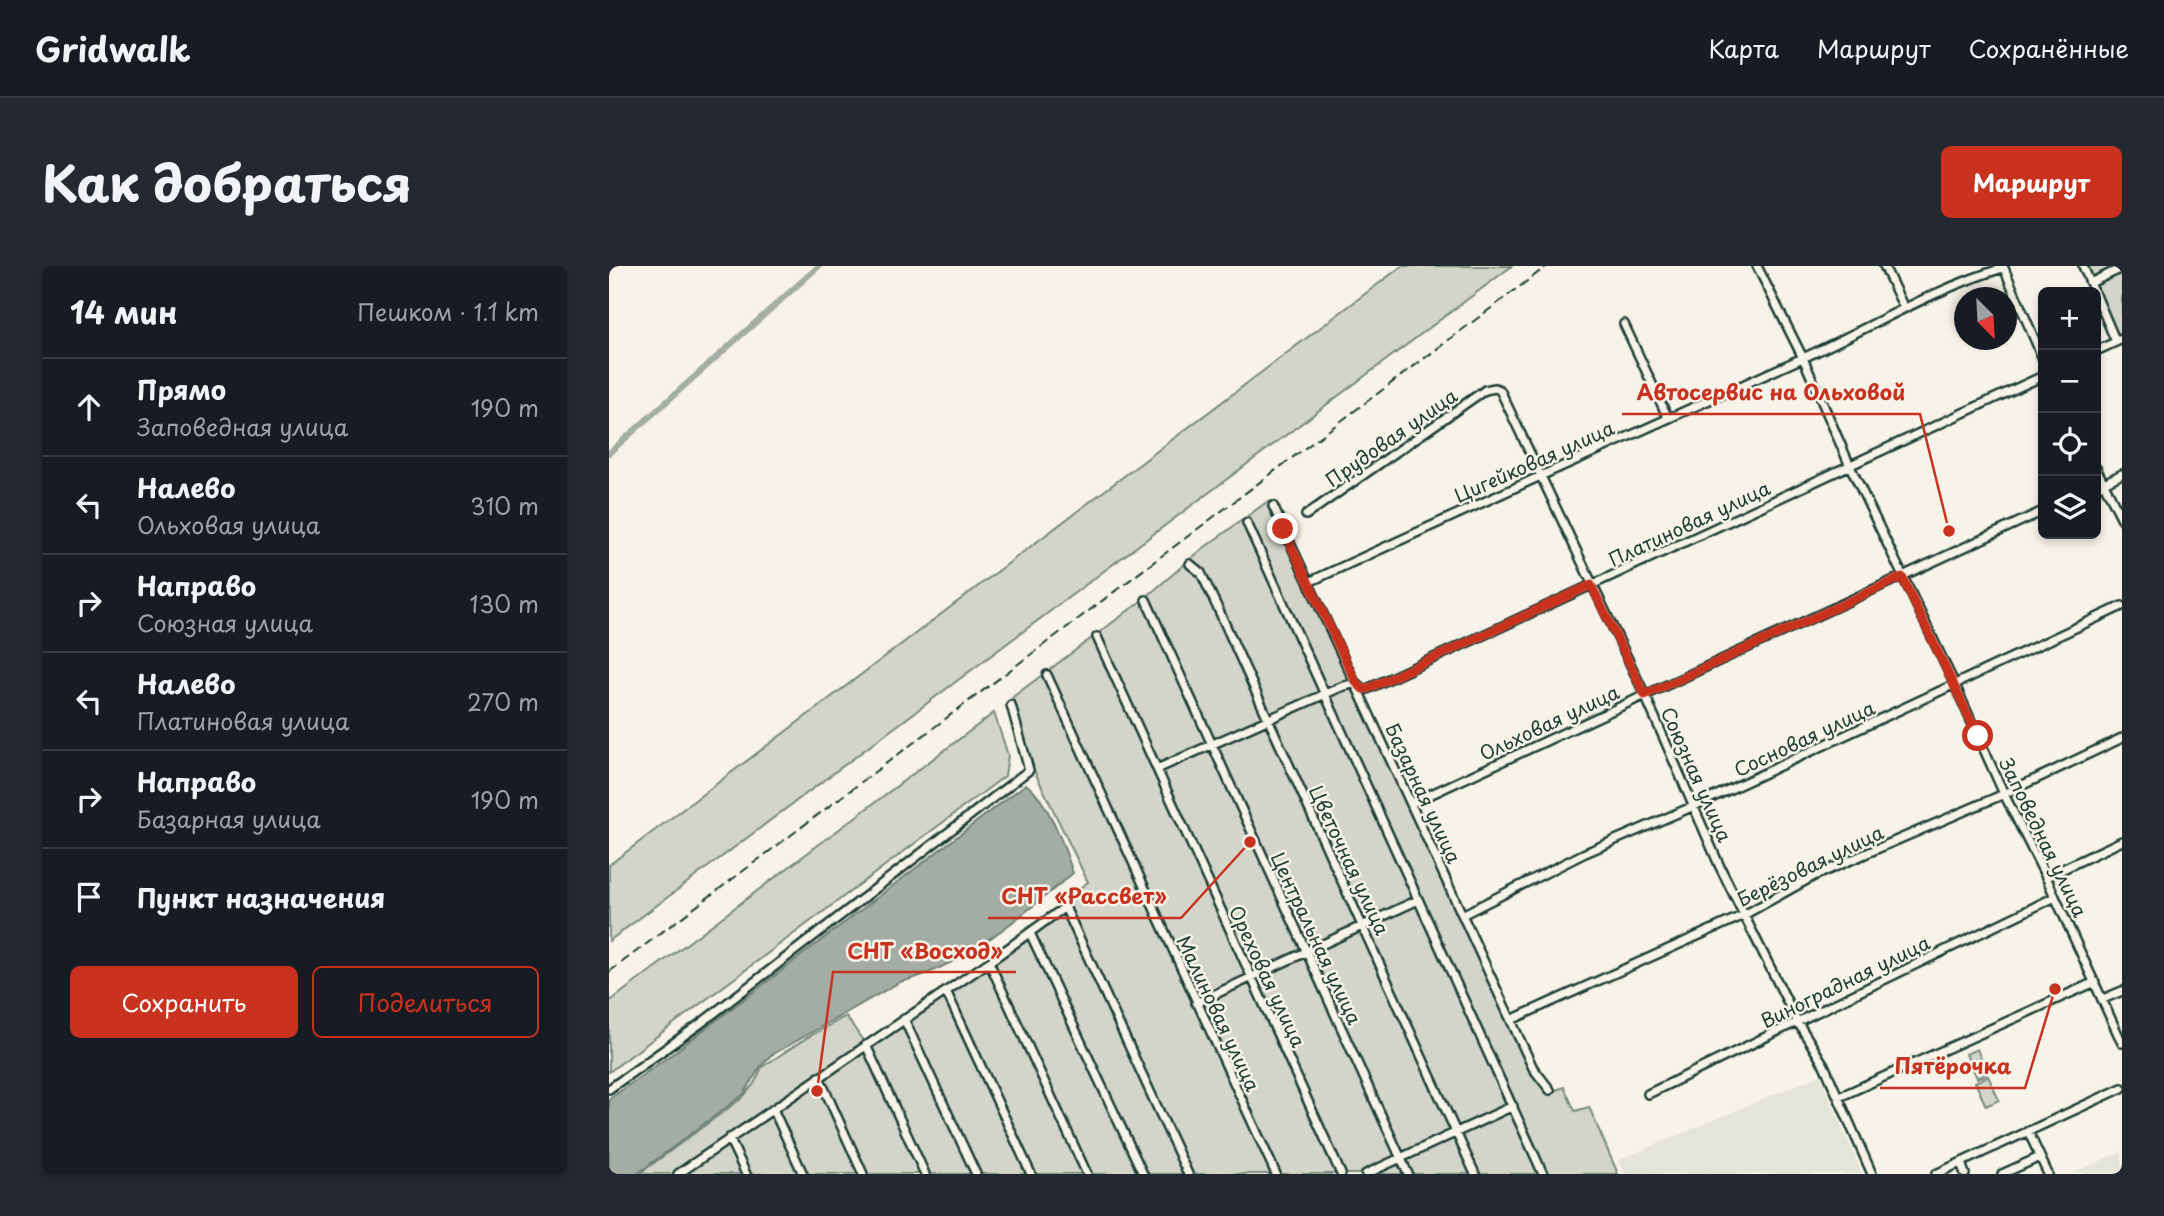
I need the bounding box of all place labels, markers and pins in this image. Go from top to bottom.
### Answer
callout: Автосервис на Ольховой [1622,372,1920,414]
callout: СНТ «Рассвет» [988,876,1181,918]
callout: СНТ «Восход» [833,930,1016,972]
callout: Пятёрочка [1880,1046,2025,1088]

